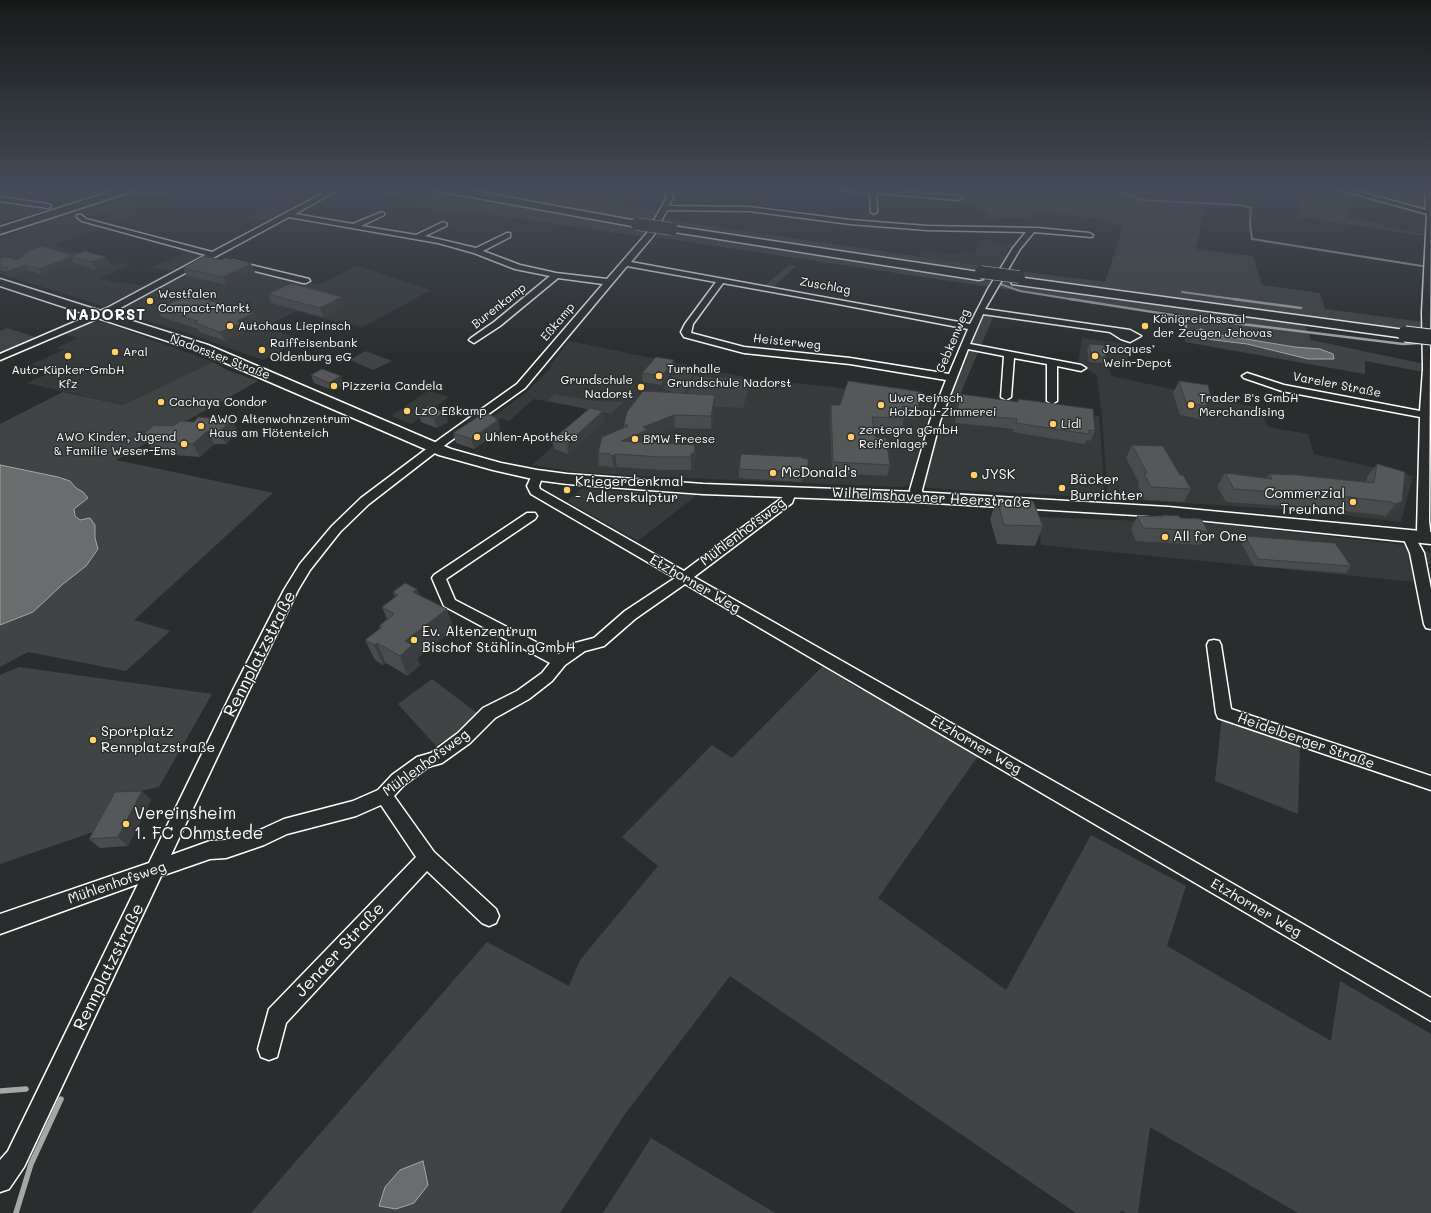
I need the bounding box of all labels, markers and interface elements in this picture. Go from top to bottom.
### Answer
street label: Zuschlag [798,274,852,298]
street label: Burenkamp [469,280,529,332]
place label: Westfalen Compact-Markt [158,287,250,315]
marker: Westfalen Compact-Markt [145,296,155,306]
street label: Eßkamp [538,300,578,344]
district label: NADORST [66,306,146,324]
street label: Gebkenweg [933,307,973,375]
place label: Königreichssaal der Zeugen Jehovas [1153,312,1272,340]
place label: Autohaus Liepinsch [238,319,351,333]
marker: Autohaus Liepinsch [225,321,235,331]
marker: Königreichssaal der Zeugen Jehovas [1140,321,1150,331]
street label: Nadorster Straße [168,331,272,383]
street label: Heisterweg [752,331,822,353]
place label: Raiffeisenbank Oldenburg eG [270,336,357,364]
place label: Jacques’ Wein-Depot [1103,342,1172,370]
place label: Aral [123,345,148,359]
marker: Raiffeisenbank Oldenburg eG [257,345,267,355]
marker: Aral [110,347,120,357]
marker: Auto-Küpker-GmbH Kfz [63,351,73,361]
marker: Jacques’ Wein-Depot [1090,351,1100,361]
place label: Turnhalle Grundschule Nadorst [667,362,791,390]
place label: Auto-Küpker-GmbH Kfz [11,363,125,391]
street label: Vareler Straße [1292,369,1382,401]
marker: Turnhalle Grundschule Nadorst [654,371,664,381]
place label: Grundschule Nadorst [561,373,633,401]
place label: Pizzeria Candela [342,379,443,393]
marker: Pizzeria Candela [329,381,339,391]
marker: Grundschule Nadorst [636,382,646,392]
place label: Uwe Reinsch Holzbau-Zimmerei [889,391,997,419]
place label: Trader B's GmbH Merchandising [1199,391,1299,419]
place label: Cachaya Condor [169,395,267,409]
marker: Cachaya Condor [156,397,166,407]
marker: Uwe Reinsch Holzbau-Zimmerei [876,400,886,410]
marker: Trader B's GmbH Merchandising [1186,400,1196,410]
place label: LzO Eßkamp [415,404,487,418]
marker: LzO Eßkamp [402,406,412,416]
place label: AWO Altenwohnzentrum Haus am Flötenteich [209,412,350,440]
place label: Lidl [1061,417,1082,431]
marker: Lidl [1048,419,1058,429]
marker: AWO Altenwohnzentrum Haus am Flötenteich [196,421,206,431]
place label: zentegra gGmbH Reifenlager [859,423,958,451]
place label: AWO Kinder, Jugend & Familie Weser-Ems [54,430,176,458]
place label: Uhlen-Apotheke [485,430,578,444]
marker: Uhlen-Apotheke [472,432,482,442]
place label: BMW Freese [643,432,715,446]
marker: zentegra gGmbH Reifenlager [846,432,856,442]
marker: BMW Freese [630,434,640,444]
marker: AWO Kinder, Jugend & Familie Weser-Ems [179,439,189,449]
place label: McDonald's [781,465,857,481]
place label: JYSK [982,467,1015,483]
marker: McDonald's [768,468,778,478]
marker: JYSK [969,470,979,480]
place label: Bäcker Burrichter [1070,472,1143,504]
place label: Kriegerdenkmal - Adlerskulptur [575,474,683,506]
marker: Bäcker Burrichter [1057,483,1067,493]
street label: Wilhelmshavener Heerstraße [831,484,1031,512]
marker: Kriegerdenkmal - Adlerskulptur [562,485,572,495]
place label: Commerzial Treuhand [1264,486,1345,518]
street label: Mühlenhofsweg [697,494,789,570]
marker: Commerzial Treuhand [1348,497,1358,507]
place label: All for One [1173,529,1247,545]
marker: All for One [1160,532,1170,542]
street label: Etzhorner Weg [647,551,743,617]
street label: Rennplatzstraße [219,588,301,720]
place label: Ev. Altenzentrum Bischof Stählin gGmbH [422,624,575,656]
marker: Ev. Altenzentrum Bischof Stählin gGmbH [409,635,419,645]
street label: Heidelberger Straße [1235,710,1377,772]
street label: Etzhorner Weg [928,712,1024,778]
place label: Sportplatz Rennplatzstraße [101,724,215,756]
street label: Mühlenhofsweg [380,726,472,800]
marker: Sportplatz Rennplatzstraße [88,735,98,745]
place label: Vereinsheim 1. FC Ohmstede [134,804,263,844]
marker: Vereinsheim 1. FC Ohmstede [121,819,131,829]
street label: Mühlenhofsweg [66,858,168,908]
street label: Etzhorner Weg [1208,875,1304,941]
street label: Jenaer Straße [291,898,389,1002]
street label: Rennplatzstraße [69,900,149,1034]

